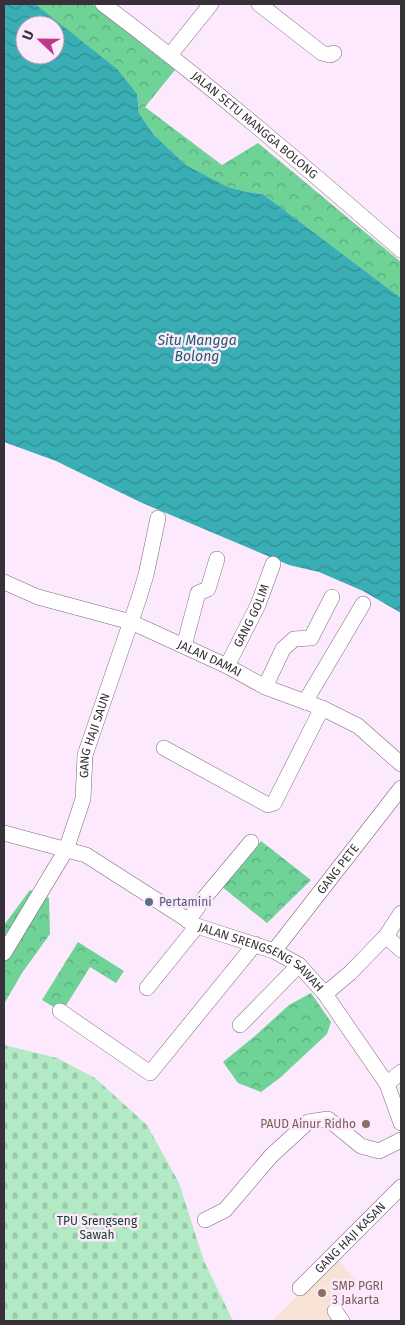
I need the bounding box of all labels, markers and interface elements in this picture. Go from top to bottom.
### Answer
north arrow [15,15,65,65]
text: U [19,28,38,43]
street label: JALAN SETU MANGGA BOLONG [189,69,320,182]
water label: Situ Mangga Bolong [156,332,237,365]
street label: GANG GOLIM [231,582,272,650]
street label: JALAN DAMAI [175,637,244,680]
street label: GANG HAJI SAUN [77,691,113,778]
street label: GANG PETE [314,841,362,897]
place label: Pertamini [159,895,212,909]
marker: Pertamini [143,896,155,908]
street label: JALAN SRENGSENG SAWAH [197,920,326,994]
place label: PAUD Ainur Ridho [260,1117,356,1131]
marker: PAUD Ainur Ridho [360,1118,372,1130]
street label: GANG HAJI KASAN [312,1199,389,1276]
park label: TPU Srengseng Sawah [57,1214,138,1242]
place label: SMP PGRI 3 Jakarta [332,1279,383,1307]
marker: SMP PGRI 3 Jakarta [316,1287,328,1299]

